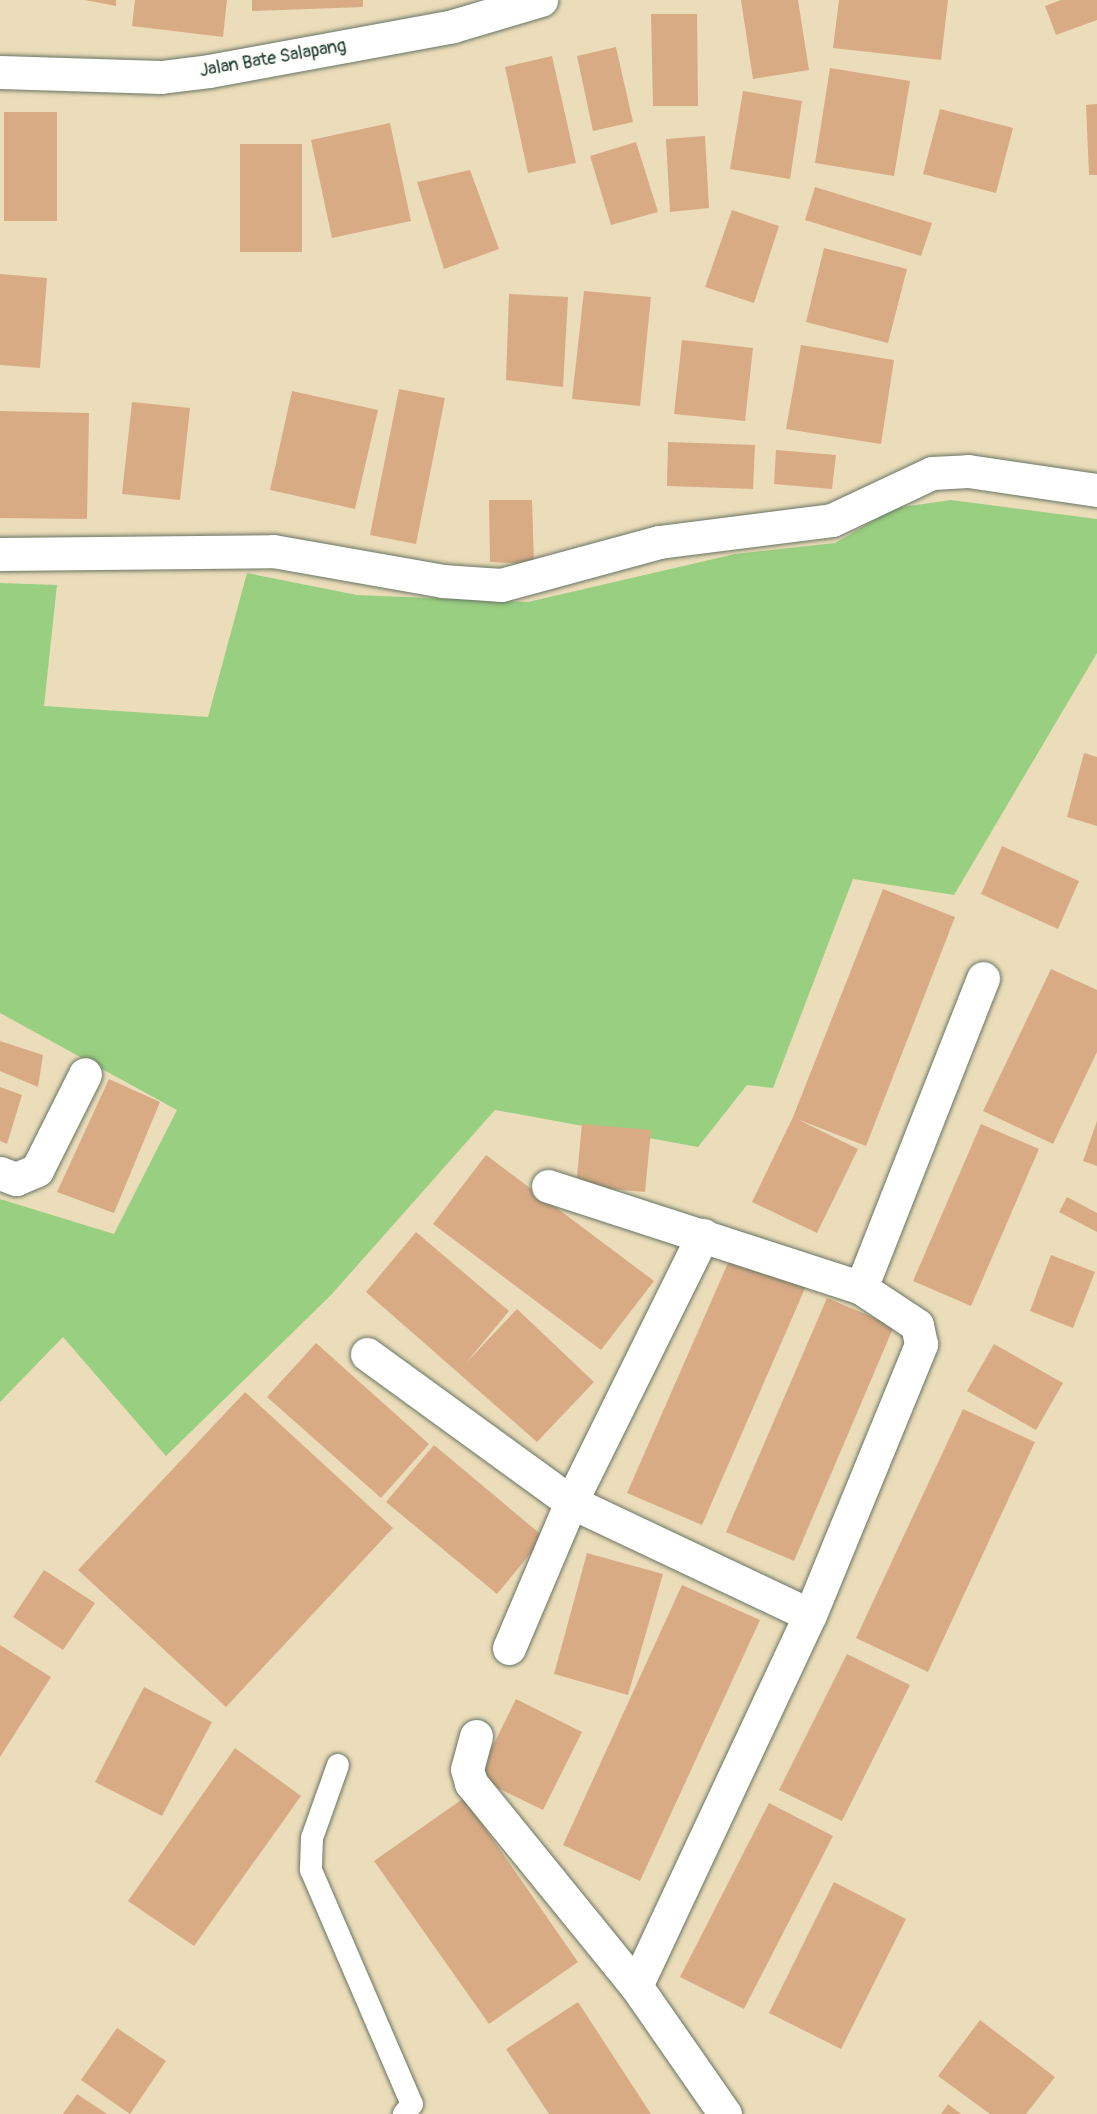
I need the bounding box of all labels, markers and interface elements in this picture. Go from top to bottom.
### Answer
street label: Jalan Bate Salapang [198,35,348,83]

